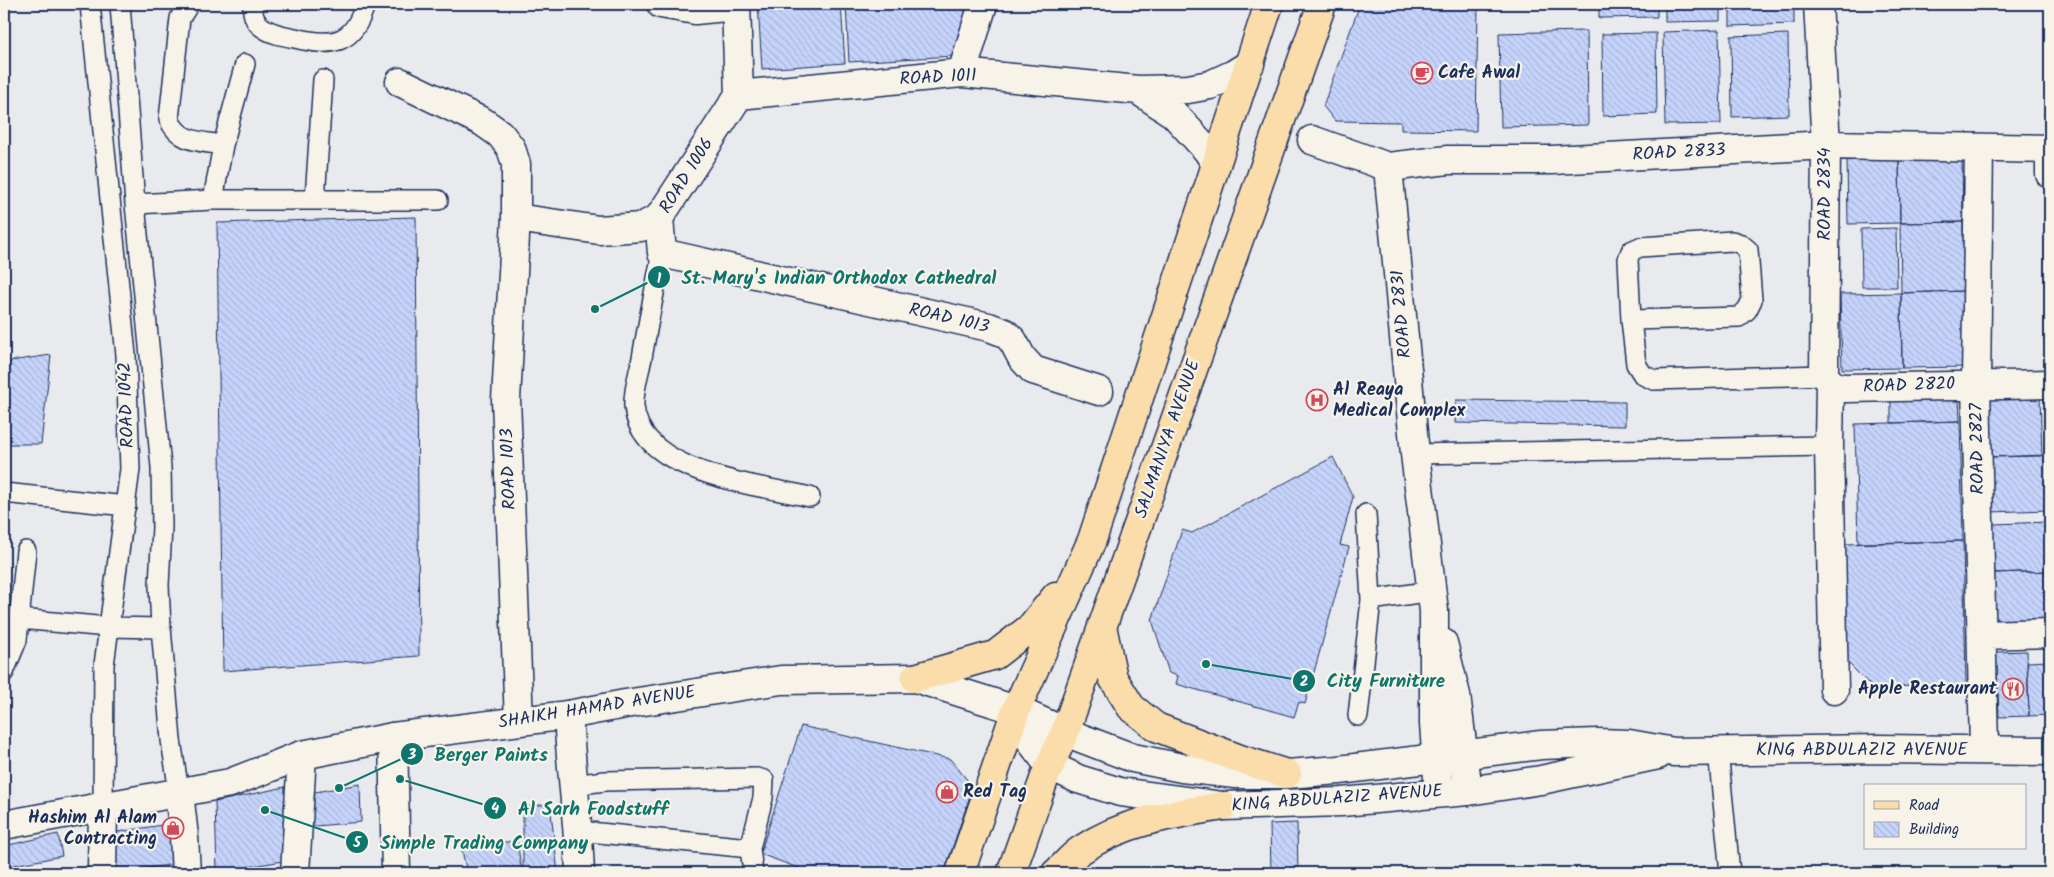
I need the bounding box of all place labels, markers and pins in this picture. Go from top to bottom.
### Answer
place label: Cafe Awal [1438,59,1520,88]
cafe icon: Cafe Awal [1410,61,1434,85]
callout: St. Mary's Indian Orthodox Cathedral [646,260,1006,294]
place label: Al Reaya Medical Complex [1333,376,1466,426]
hospital icon: Al Reaya Medical Complex [1305,388,1329,412]
callout: City Furniture [1292,664,1455,698]
place label: Apple Restaurant [1858,675,1998,704]
restaurant icon: Apple Restaurant [2001,677,2025,701]
callout: Berger Paints [399,737,558,771]
place label: Red Tag [963,778,1027,807]
shop icon: Red Tag [935,780,959,804]
callout: Al Sarh Foodstuff [483,791,678,825]
place label: Hashim Al Alam Contracting [28,804,157,854]
shop icon: Hashim Al Alam Contracting [161,816,185,840]
callout: Simple Trading Company [345,825,598,859]

